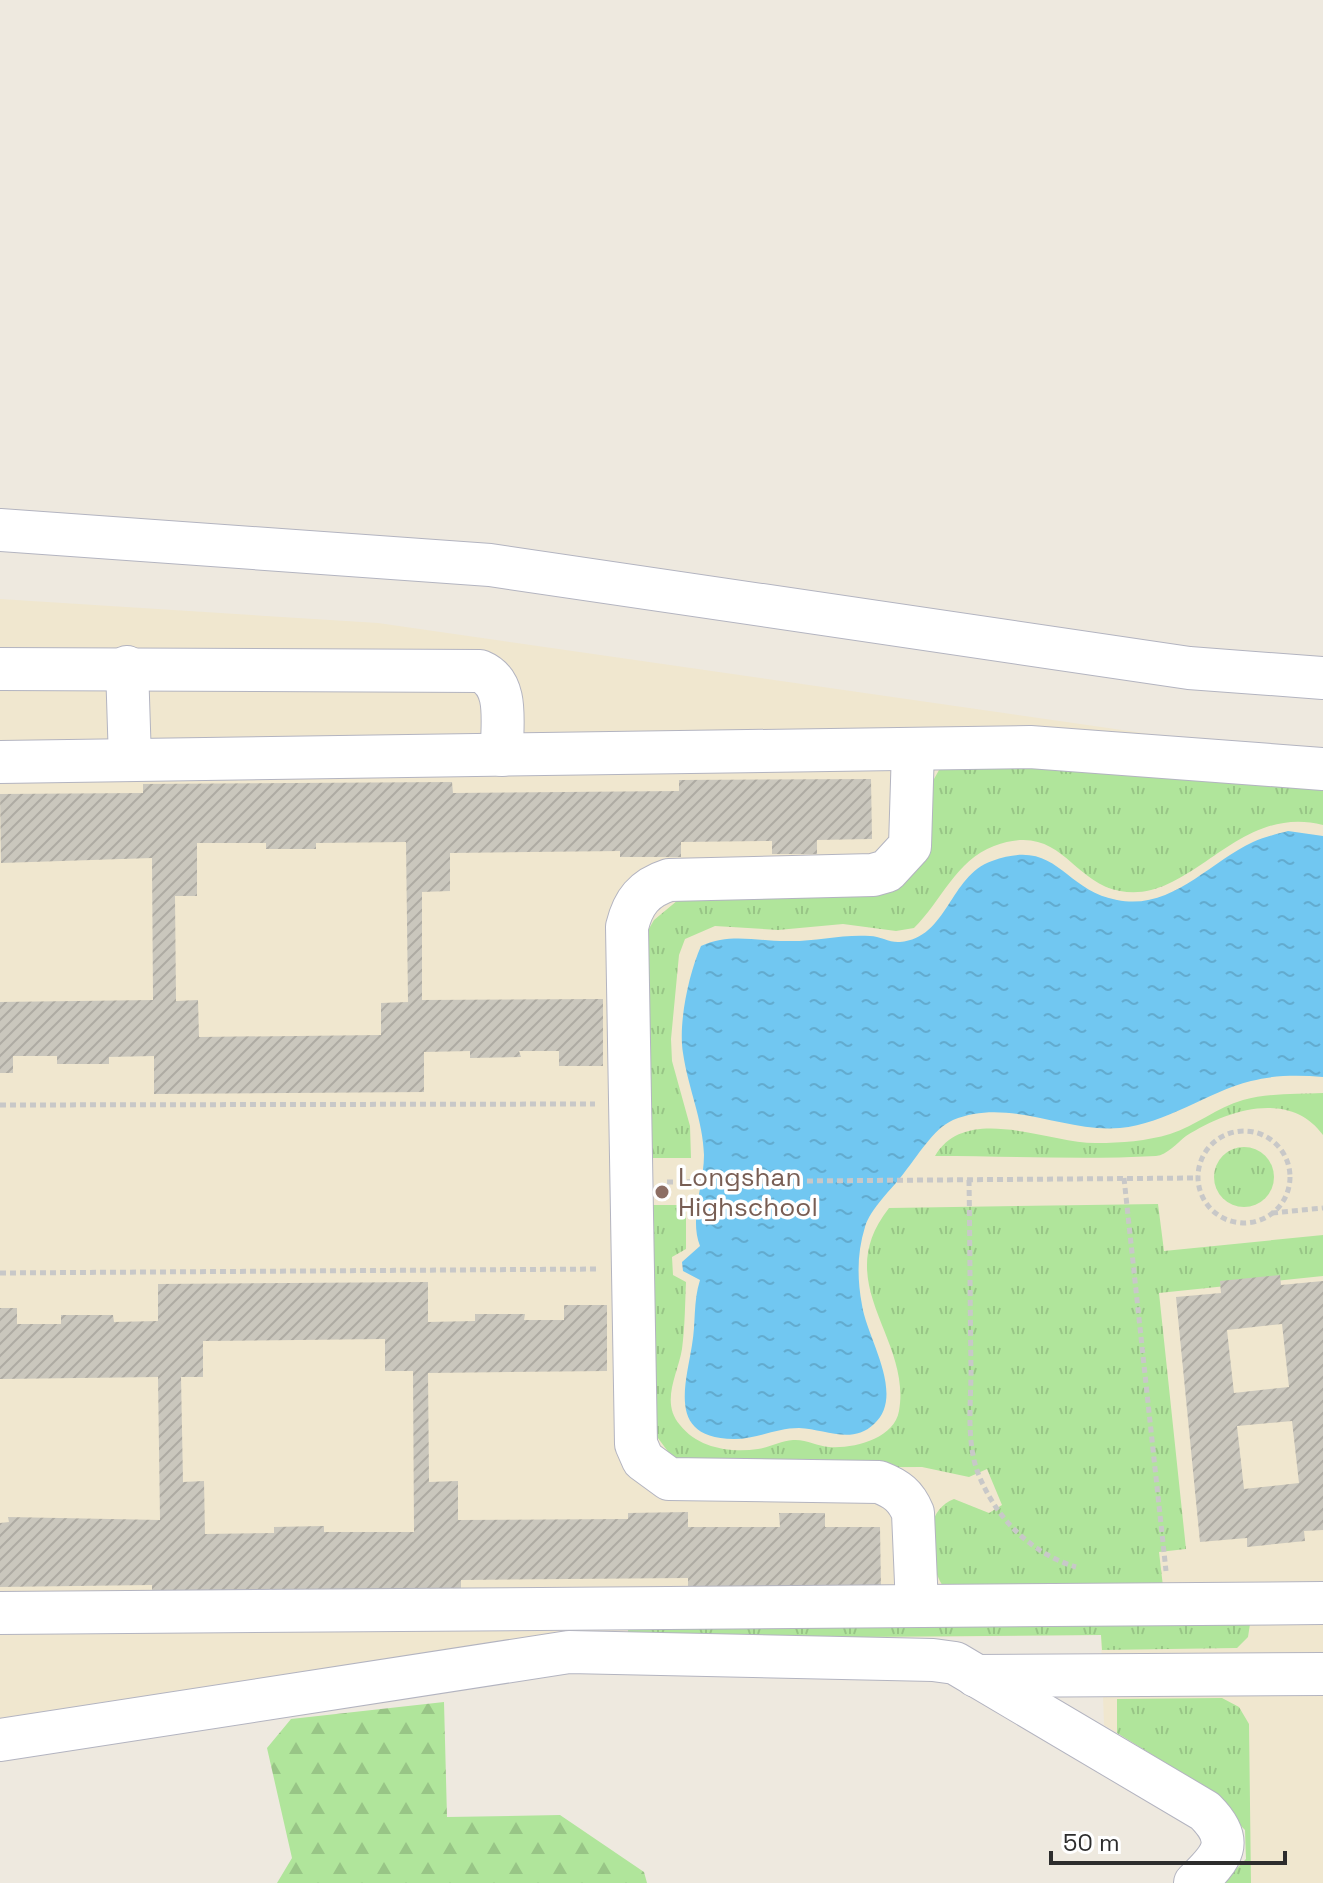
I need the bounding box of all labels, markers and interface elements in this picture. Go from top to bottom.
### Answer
place label: Longshan Highschool [678,1160,818,1224]
marker: Longshan Highschool [653,1183,671,1201]
scale bar [1051,1815,1285,1865]
text: 50 m [1063,1827,1120,1858]

